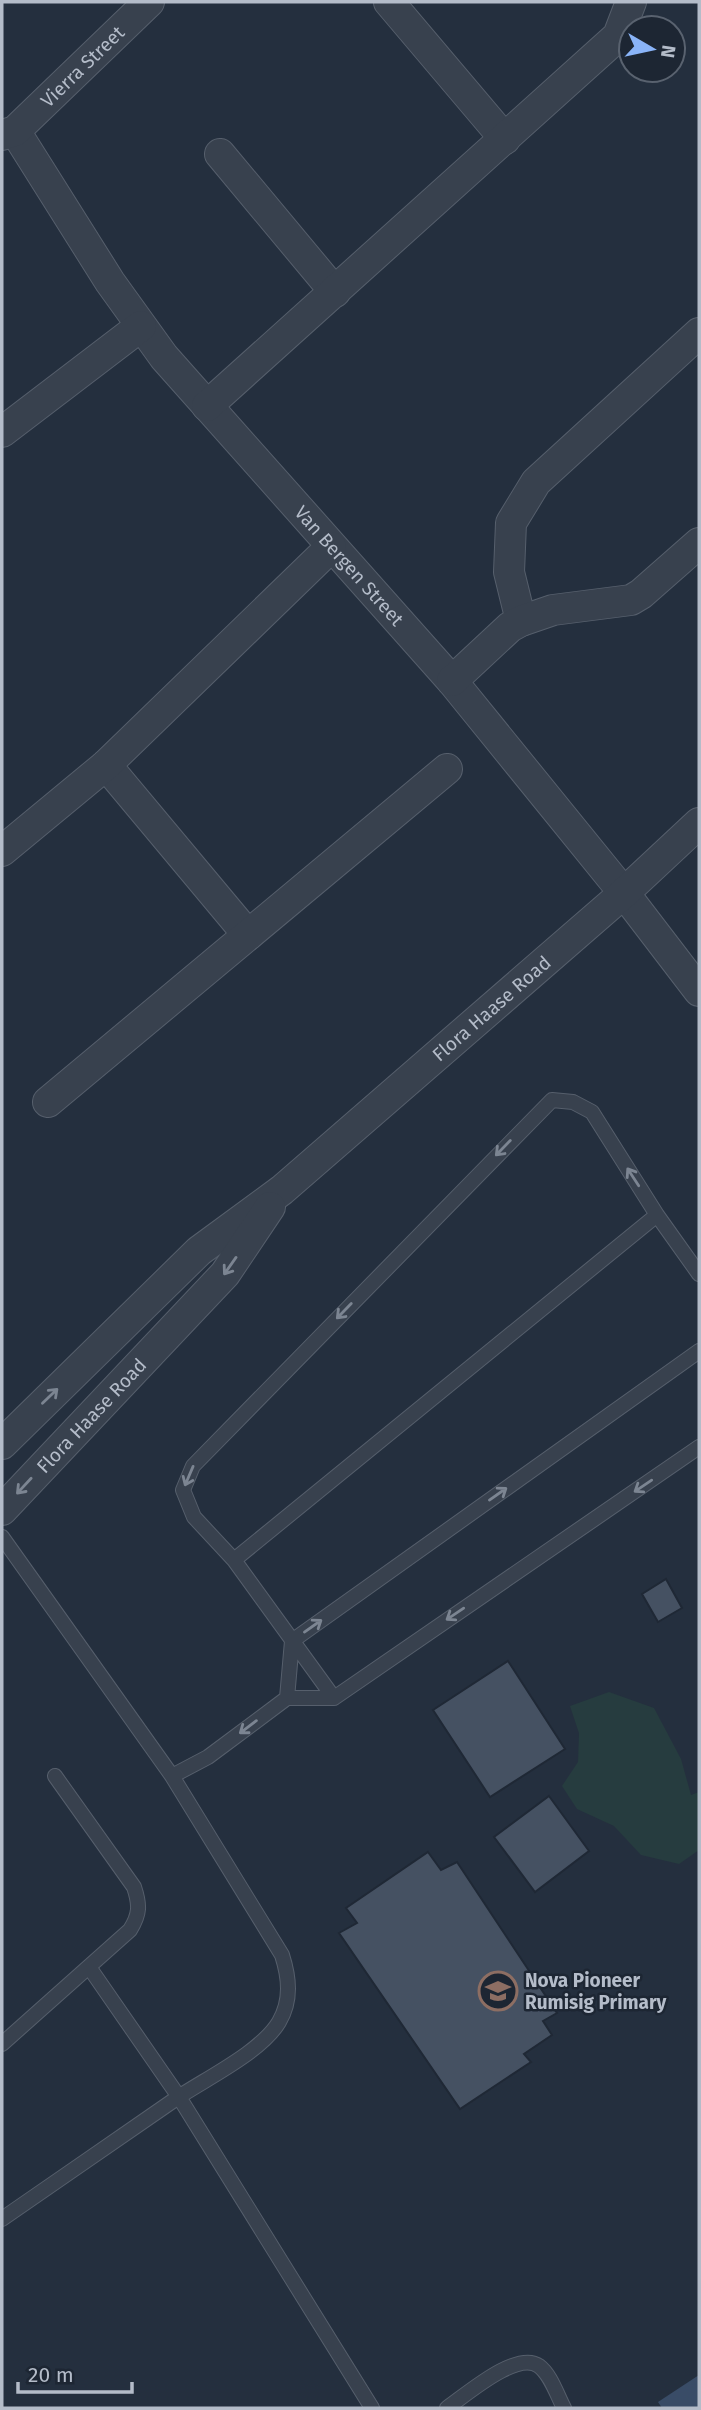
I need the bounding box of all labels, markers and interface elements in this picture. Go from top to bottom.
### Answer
north arrow [617,14,687,84]
street label: Vierra Street [36,21,129,112]
text: N [656,44,681,60]
street label: Van Bergen Street [290,501,409,631]
street label: Flora Haase Road [428,951,556,1066]
one-way arrow [495,1139,512,1156]
one-way arrow [626,1168,640,1188]
one-way arrow [223,1256,237,1275]
one-way arrow [336,1302,353,1319]
street label: Flora Haase Road [32,1354,151,1478]
one-way arrow [42,1388,59,1405]
one-way arrow [182,1465,195,1486]
one-way arrow [16,1477,33,1494]
one-way arrow [634,1479,653,1493]
one-way arrow [488,1487,507,1501]
one-way arrow [446,1608,466,1622]
one-way arrow [303,1619,322,1634]
one-way arrow [239,1720,257,1735]
place label: Nova Pioneer Rumisig Primary [525,1969,667,2014]
school or university icon: Nova Pioneer Rumisig Primary [477,1970,519,2012]
scale bar [18,2350,131,2394]
text: 20 m [28,2362,74,2388]

